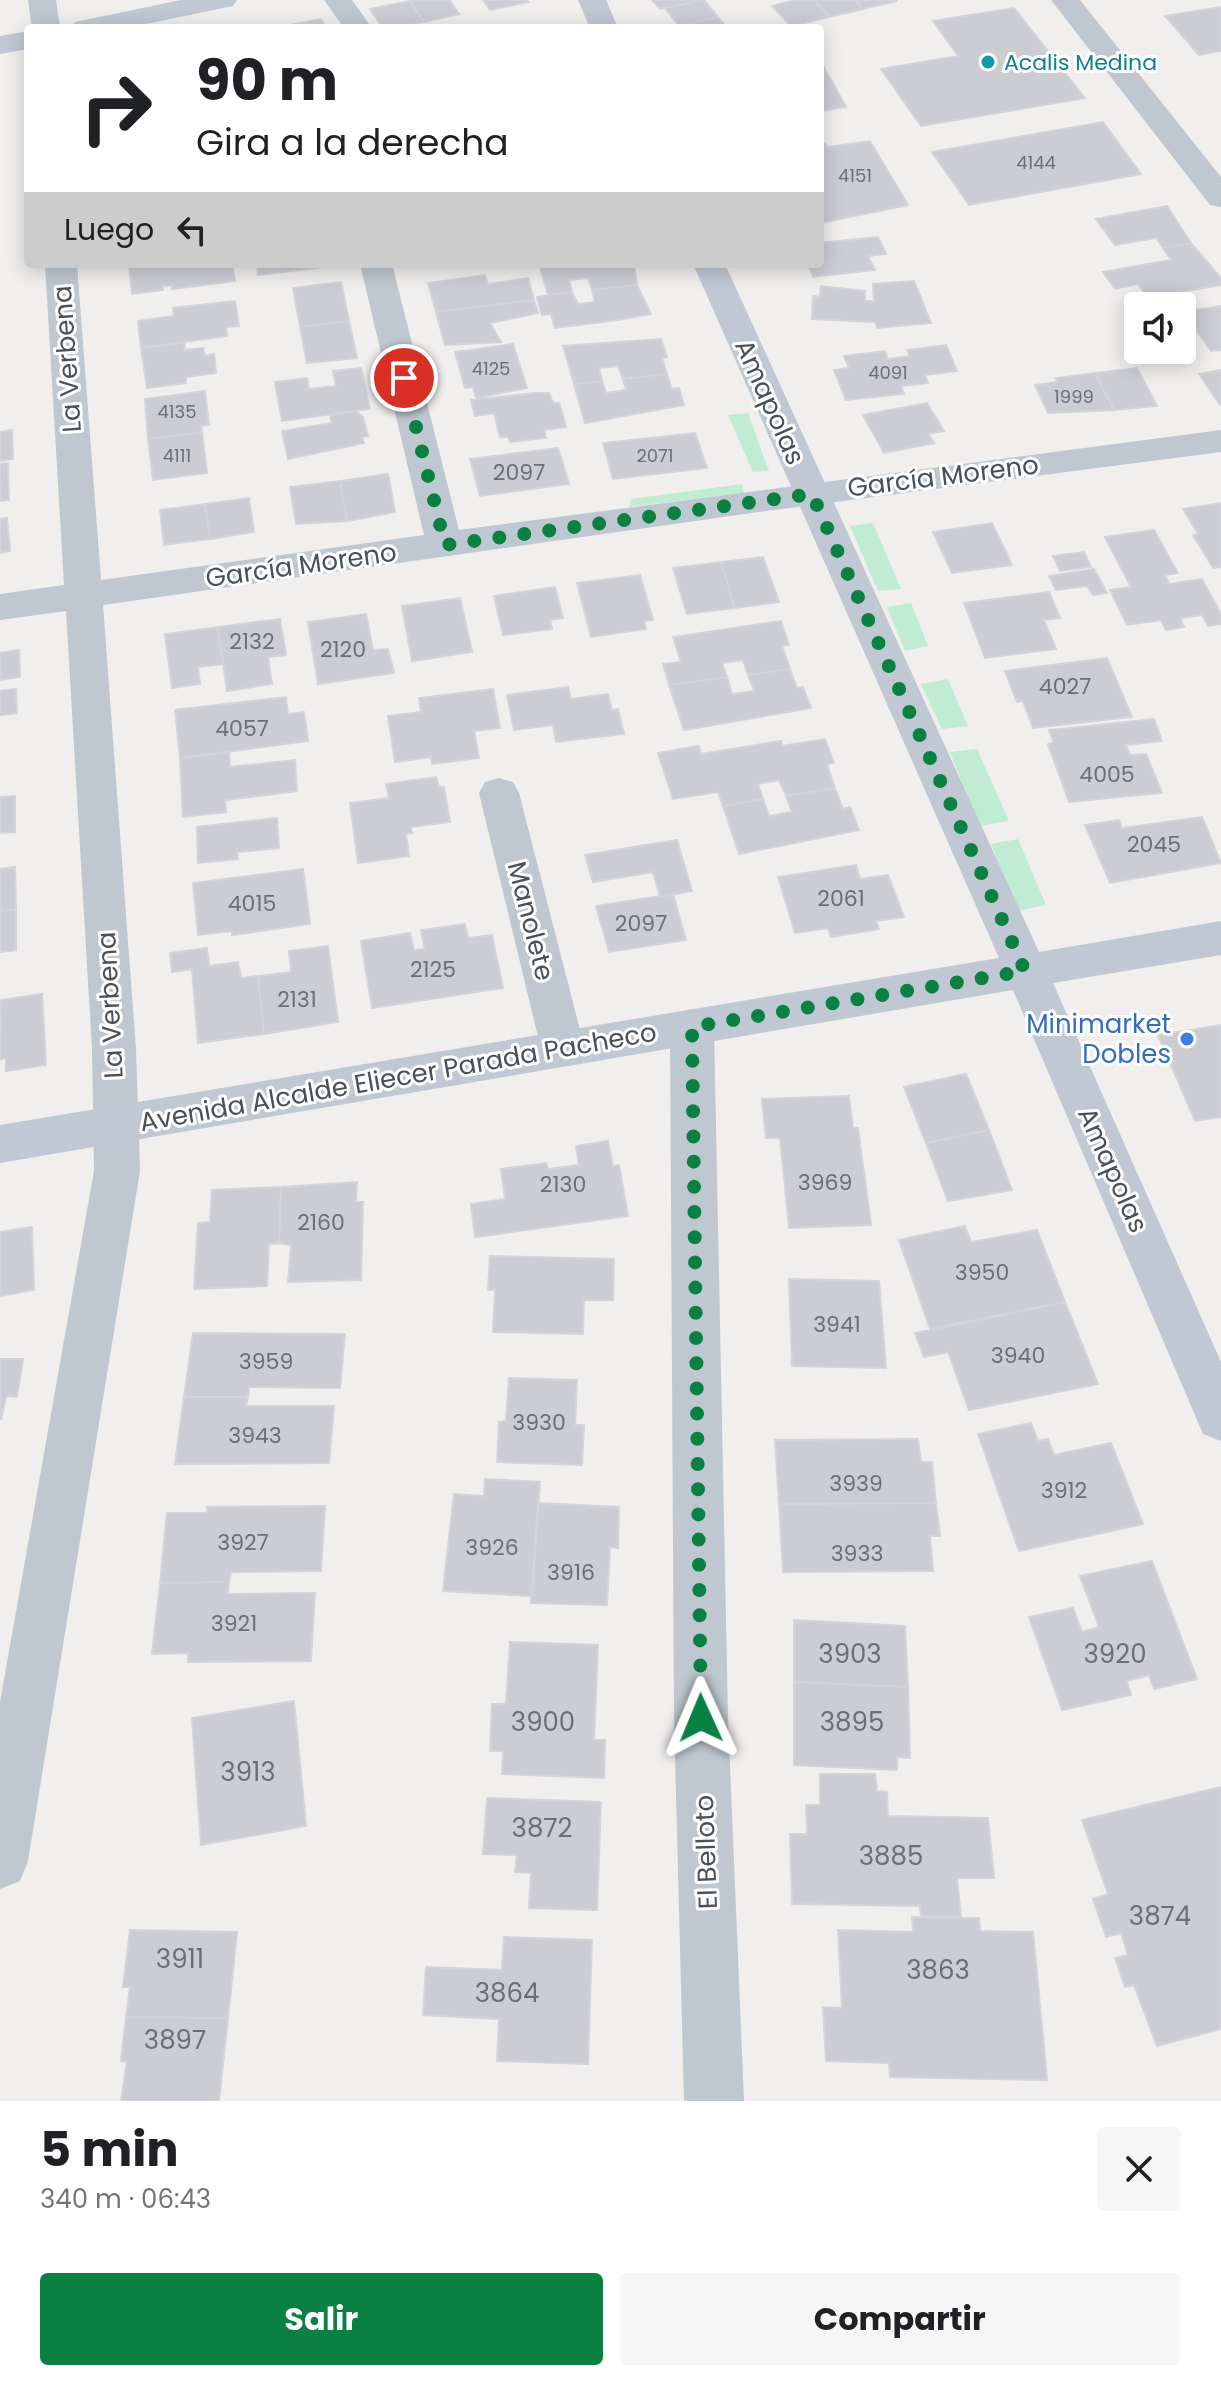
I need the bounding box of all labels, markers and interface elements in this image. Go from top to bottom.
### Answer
text: 90 m [196,41,338,120]
place label: Acalis Medina [1004,47,1157,78]
marker: Acalis Medina [979,53,997,71]
icon: right [64,56,168,160]
text: Gira a la derecha [196,117,509,168]
house number: 4144 [1016,150,1056,175]
house number: 4151 [838,163,872,188]
text: Luego [64,208,154,251]
icon: left [170,208,214,252]
street label: La Verbena [44,284,90,434]
map controls [1124,292,1196,364]
button: sound [1124,292,1196,364]
street label: Amapolas [726,334,814,470]
pin [370,344,438,412]
icon: arrive [382,356,426,400]
house number: 4125 [472,356,510,381]
house number: 4091 [868,360,908,385]
house number: 1999 [1054,384,1094,409]
house number: 4135 [158,399,197,424]
house number: 4111 [163,443,191,468]
house number: 2071 [636,443,674,468]
street label: García Moreno [845,446,1041,506]
house number: 2097 [493,457,545,488]
street label: García Moreno [203,534,399,596]
house number: 2132 [229,626,275,657]
house number: 2120 [320,634,366,665]
house number: 4027 [1039,671,1091,702]
house number: 4057 [215,713,269,744]
house number: 4005 [1079,759,1135,790]
house number: 2045 [1127,829,1181,860]
street label: Manolete [499,858,563,984]
house number: 2061 [817,883,865,914]
house number: 4015 [228,888,276,919]
house number: 2097 [615,908,667,939]
street label: La Verbena [88,931,132,1079]
house number: 2125 [410,954,456,985]
house number: 2131 [277,984,317,1015]
place label: Minimarket Dobles [1026,1006,1171,1072]
street label: Avenida Alcalde Eliecer Parada Pacheco [137,1014,659,1140]
marker: Minimarket Dobles [1178,1030,1196,1048]
street label: Amapolas [1069,1102,1157,1238]
house number: 3969 [798,1167,852,1198]
house number: 2130 [540,1169,586,1200]
house number: 2160 [297,1207,345,1238]
house number: 3950 [955,1257,1009,1288]
house number: 3941 [813,1309,861,1340]
house number: 3940 [991,1340,1045,1371]
house number: 3959 [239,1346,293,1377]
house number: 3930 [512,1407,566,1438]
house number: 3943 [228,1420,282,1451]
house number: 3939 [829,1468,883,1499]
house number: 3912 [1041,1475,1087,1506]
house number: 3927 [217,1527,269,1558]
house number: 3926 [465,1532,519,1563]
house number: 3933 [831,1538,883,1569]
house number: 3916 [547,1557,595,1588]
house number: 3921 [211,1608,257,1639]
house number: 3903 [818,1636,882,1672]
house number: 3920 [1084,1636,1146,1672]
position arrow [659,1676,743,1760]
house number: 3900 [511,1704,575,1740]
house number: 3895 [820,1704,884,1740]
house number: 3913 [220,1754,276,1790]
street label: El Belloto [686,1794,726,1910]
house number: 3872 [512,1810,572,1846]
house number: 3885 [859,1838,923,1874]
house number: 3874 [1129,1898,1191,1934]
house number: 3911 [156,1941,204,1977]
house number: 3863 [906,1952,970,1988]
house number: 3864 [475,1975,539,2011]
house number: 3897 [144,2022,206,2058]
text: 5 min [40,2116,179,2183]
button: close [1097,2127,1181,2211]
text: 340 m · 06:43 [40,2181,211,2217]
button: Salir [40,2273,603,2365]
button: Compartir [619,2273,1181,2365]

